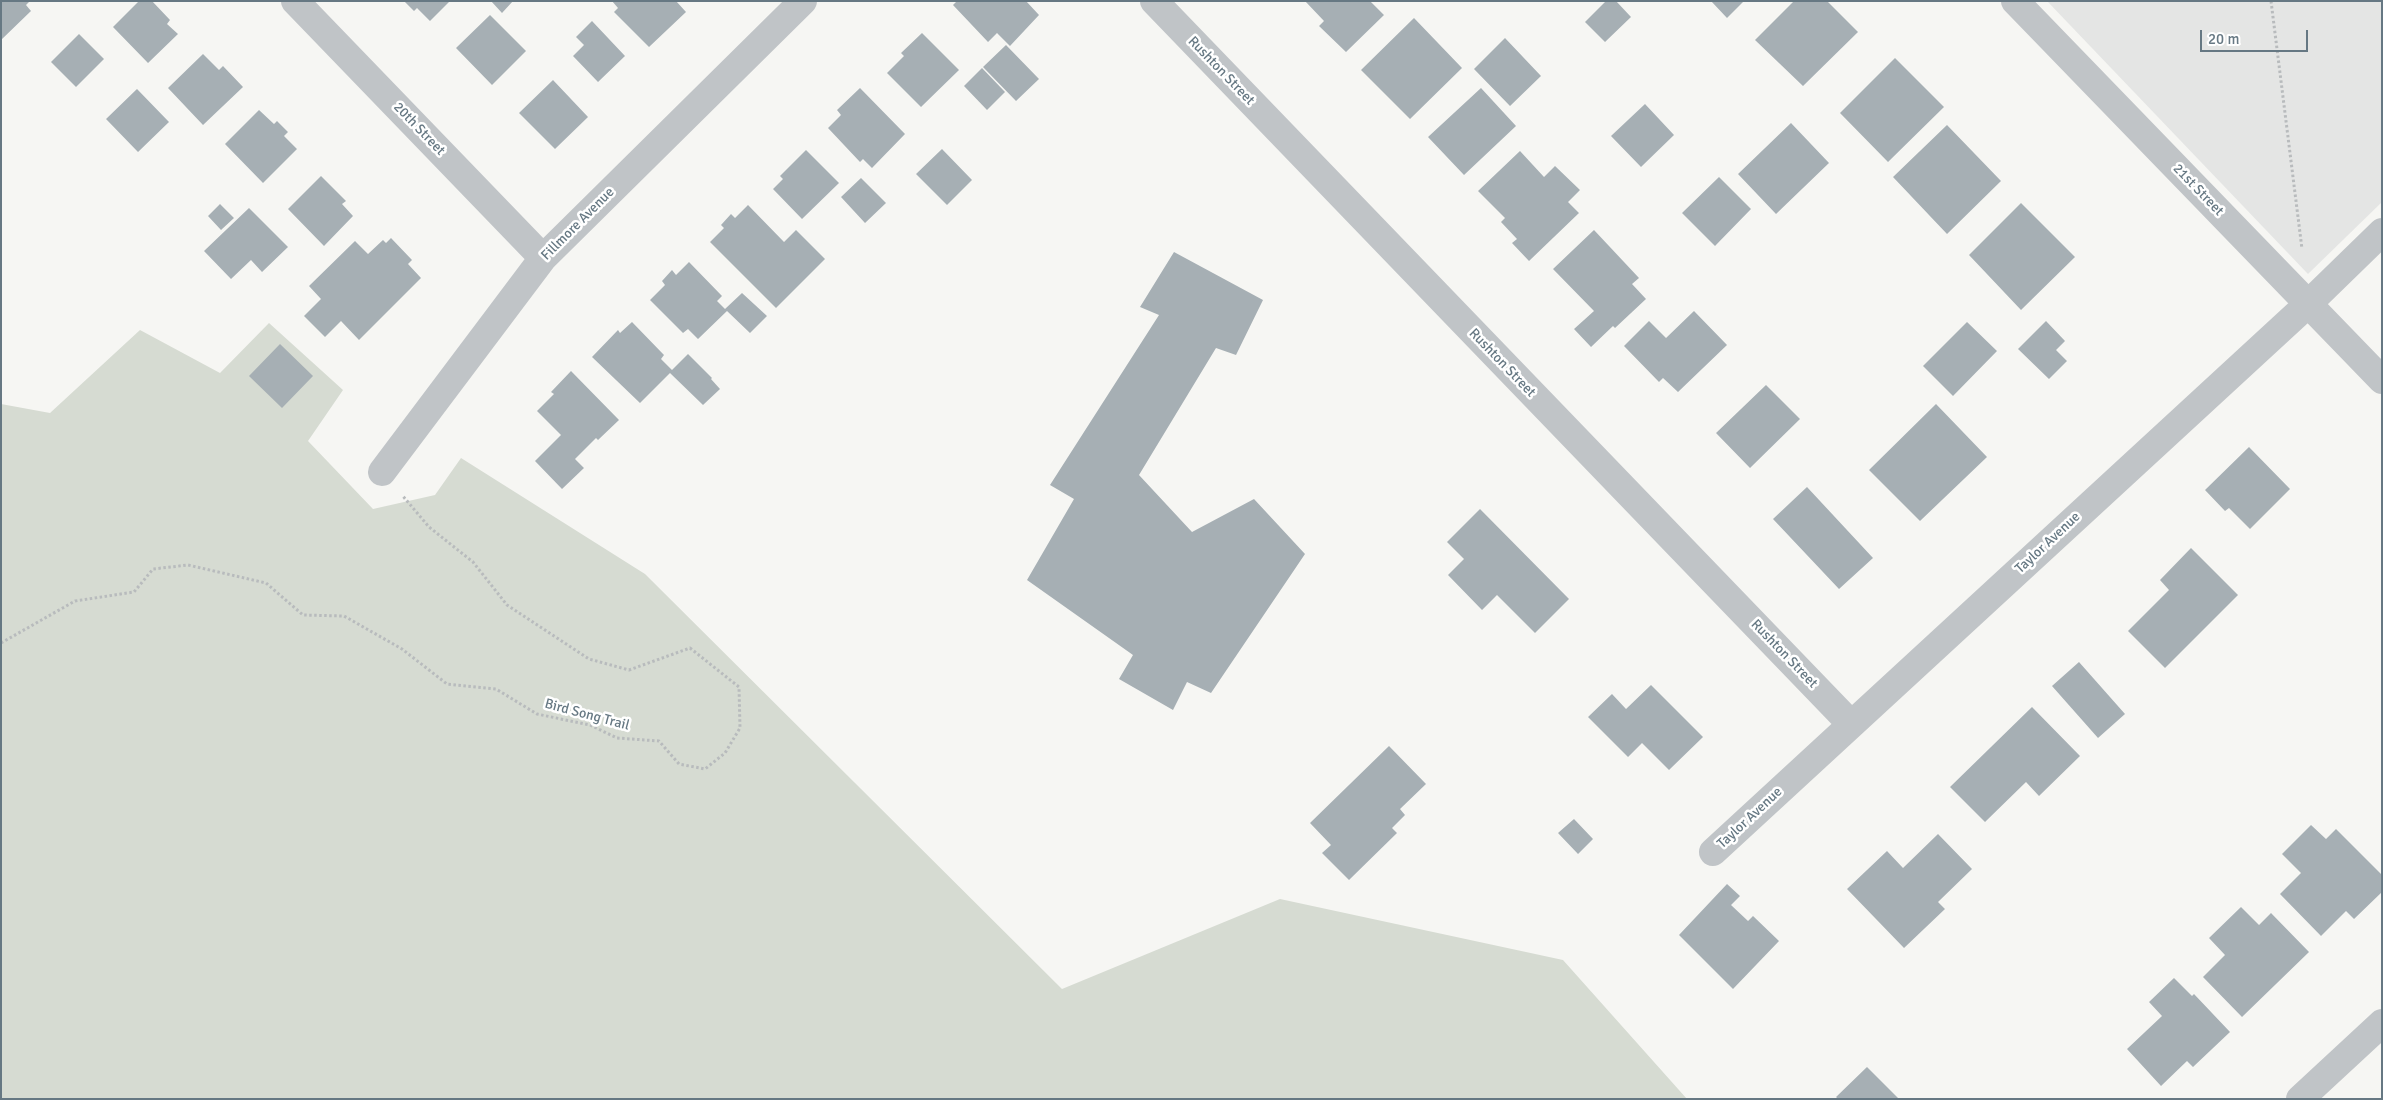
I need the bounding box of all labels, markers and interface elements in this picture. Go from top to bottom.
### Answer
scale bar [2203,20,2310,52]
text: 20 m [2208,30,2239,48]
street label: Rushton Street [1184,33,1258,109]
street label: 20th Street [390,99,448,159]
street label: 21st Street [2169,161,2227,219]
street label: Fillmore Avenue [538,184,618,264]
street label: Rushton Street [1465,325,1539,401]
street label: Taylor Avenue [2012,509,2084,577]
street label: Rushton Street [1747,616,1821,692]
street label: Bird Song Trail [543,696,631,734]
street label: Taylor Avenue [1714,784,1786,852]

